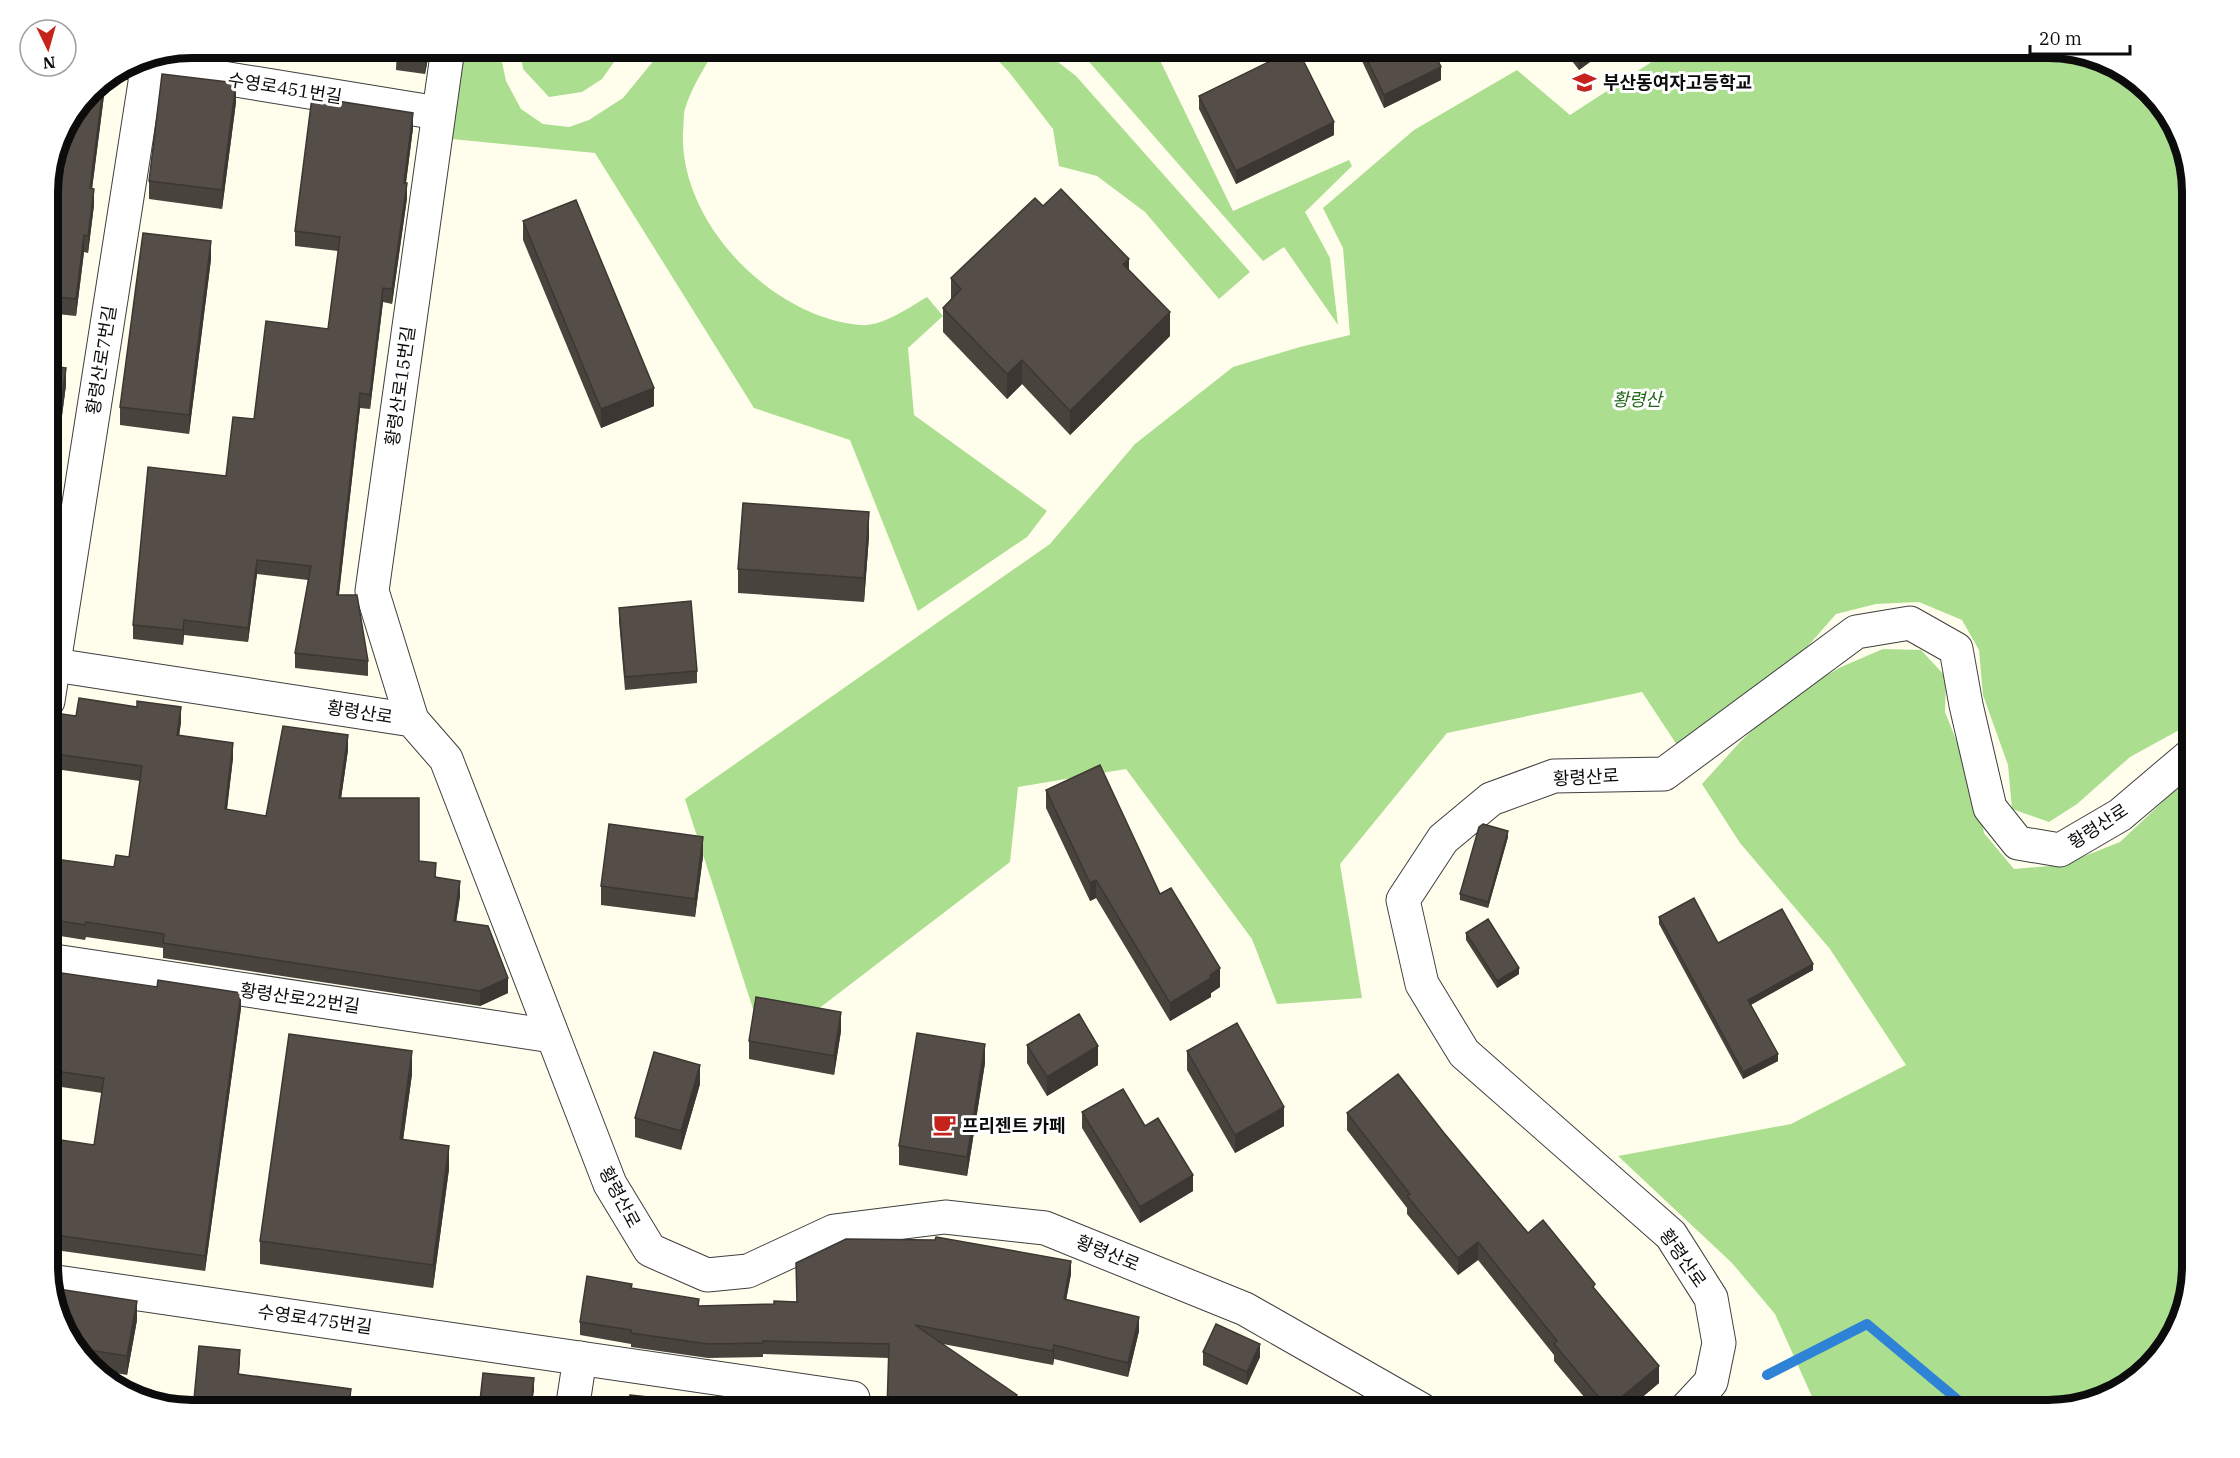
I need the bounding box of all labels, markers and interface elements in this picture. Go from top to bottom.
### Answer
north arrow [18,18,78,78]
scale bar [2030,18,2130,56]
text: 20 m [2039,27,2082,50]
text: N [42,52,56,73]
street label: 수영로451번길 [226,68,344,108]
school or university icon: 부산동여자고등학교 [1572,69,1598,95]
place label: 부산동여자고등학교 [1603,71,1752,94]
street label: 황령산로7번길 [81,304,121,416]
street label: 황령산로15번길 [380,325,420,447]
park label: 황령산 [1612,388,1664,411]
street label: 황령산로 [325,695,395,729]
street label: 황령산로 [1552,764,1620,790]
street label: 황령산로 [2064,798,2132,854]
street label: 황령산로22번길 [239,978,361,1018]
cafe icon: 프리젠트 카페 [931,1112,957,1138]
place label: 프리젠트 카페 [962,1114,1066,1137]
street label: 황령산로 [594,1162,646,1232]
street label: 황령산로 [1655,1224,1711,1292]
street label: 황령산로 [1073,1230,1143,1276]
street label: 수영로475번길 [256,1300,374,1338]

